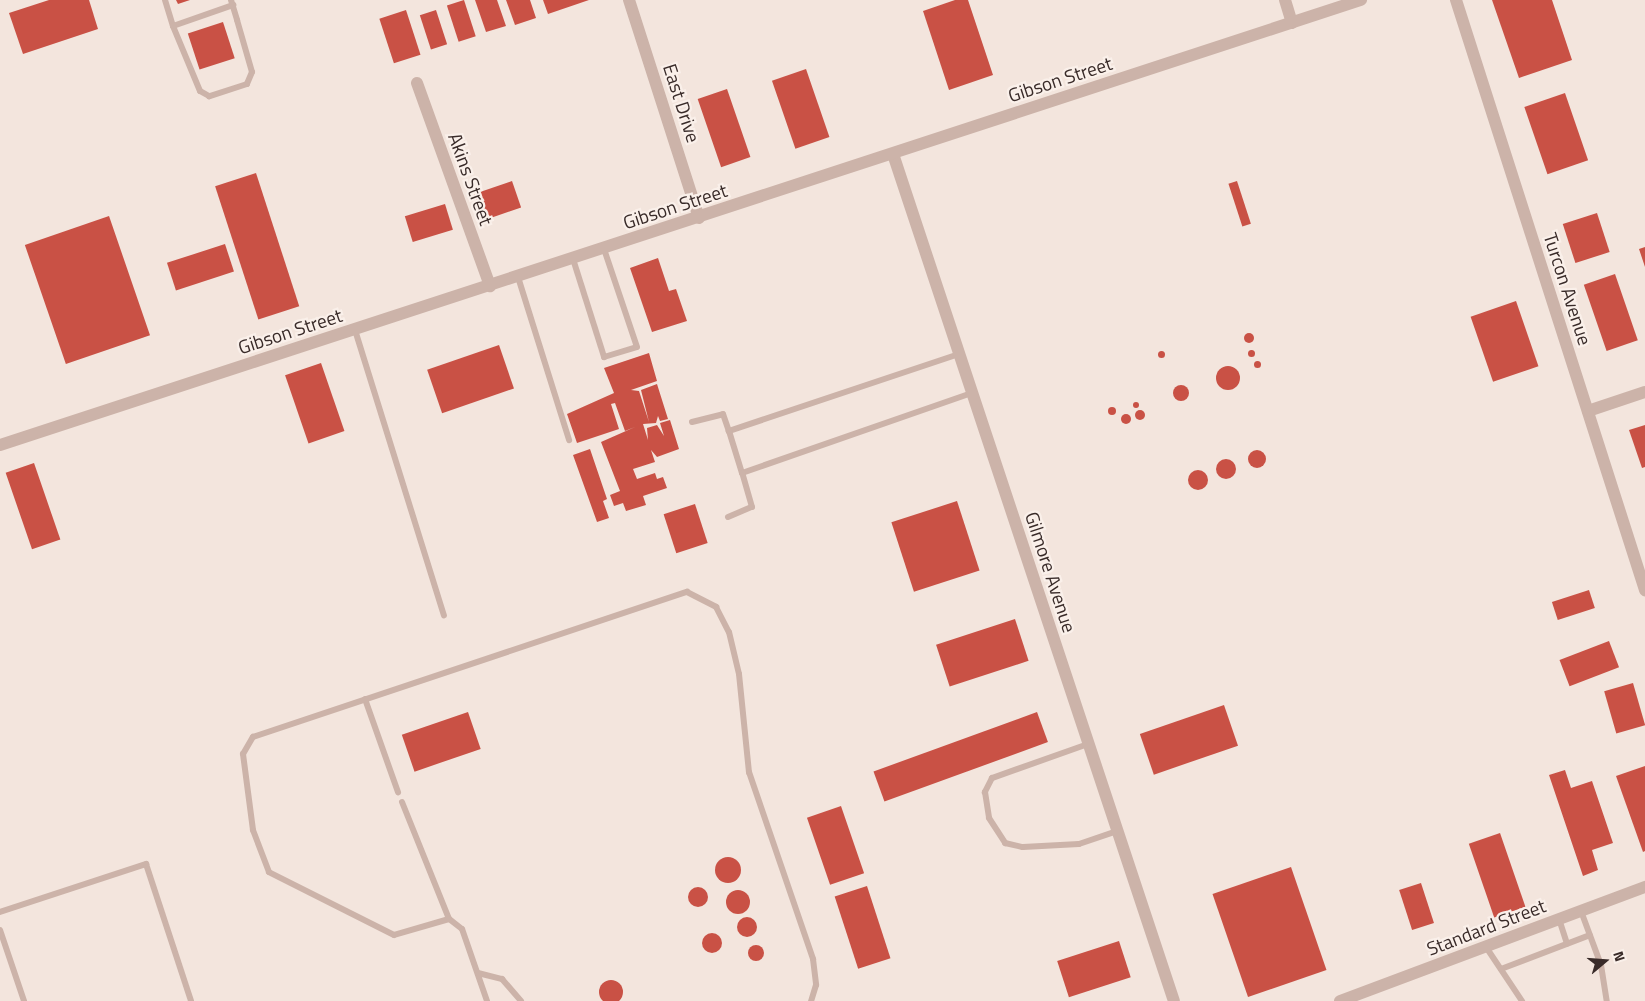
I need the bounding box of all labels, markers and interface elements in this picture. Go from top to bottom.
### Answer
street label: Gibson Street [1005,51,1115,107]
street label: East Drive [659,61,705,145]
street label: Akins Street [444,130,498,228]
street label: Gibson Street [620,178,730,234]
street label: Turcon Avenue [1539,230,1597,348]
street label: Gibson Street [235,303,345,359]
street label: Gilmore Avenue [1021,509,1081,635]
street label: Standard Street [1423,894,1549,960]
north arrow [1580,936,1630,986]
text: N [1608,948,1631,964]

